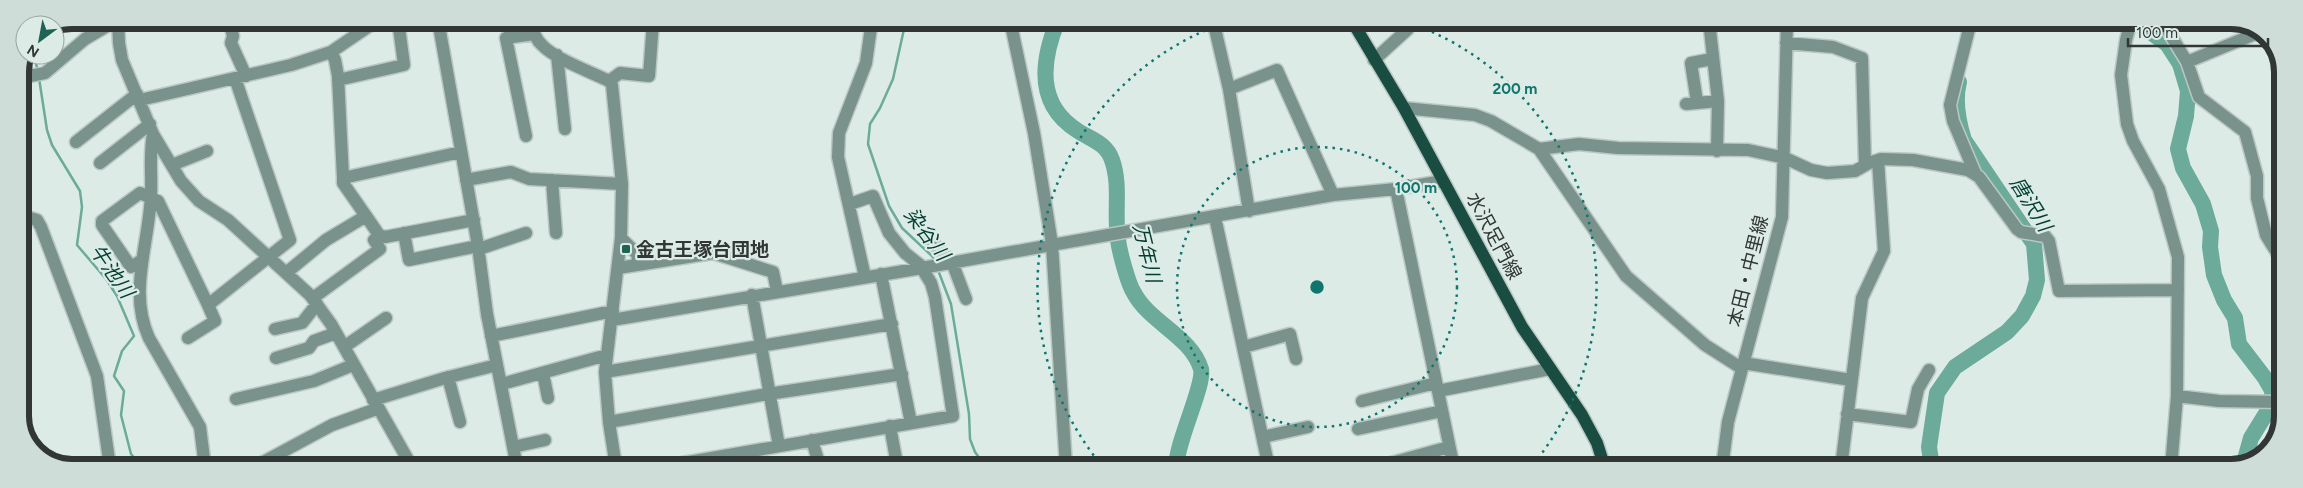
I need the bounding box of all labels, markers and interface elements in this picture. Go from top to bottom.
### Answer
north arrow [15,15,65,65]
scale bar [2128,15,2268,47]
text: 100 m [2136,24,2178,42]
text: N [24,41,42,61]
text: 200 m [1493,80,1537,98]
water label: 唐沢川 [2005,172,2058,237]
text: 100 m [1395,179,1437,197]
street label: 水沢足門線 [1462,189,1526,283]
water label: 染谷川 [899,203,956,267]
street label: 本田・中里線 [1723,213,1773,329]
water label: 万年川 [1128,221,1166,287]
place label: 金古王塚台団地 [636,238,769,261]
water label: 牛池川 [85,240,140,304]
marker: 金古王塚台団地 [620,243,632,255]
centre of rings [1308,278,1326,296]

